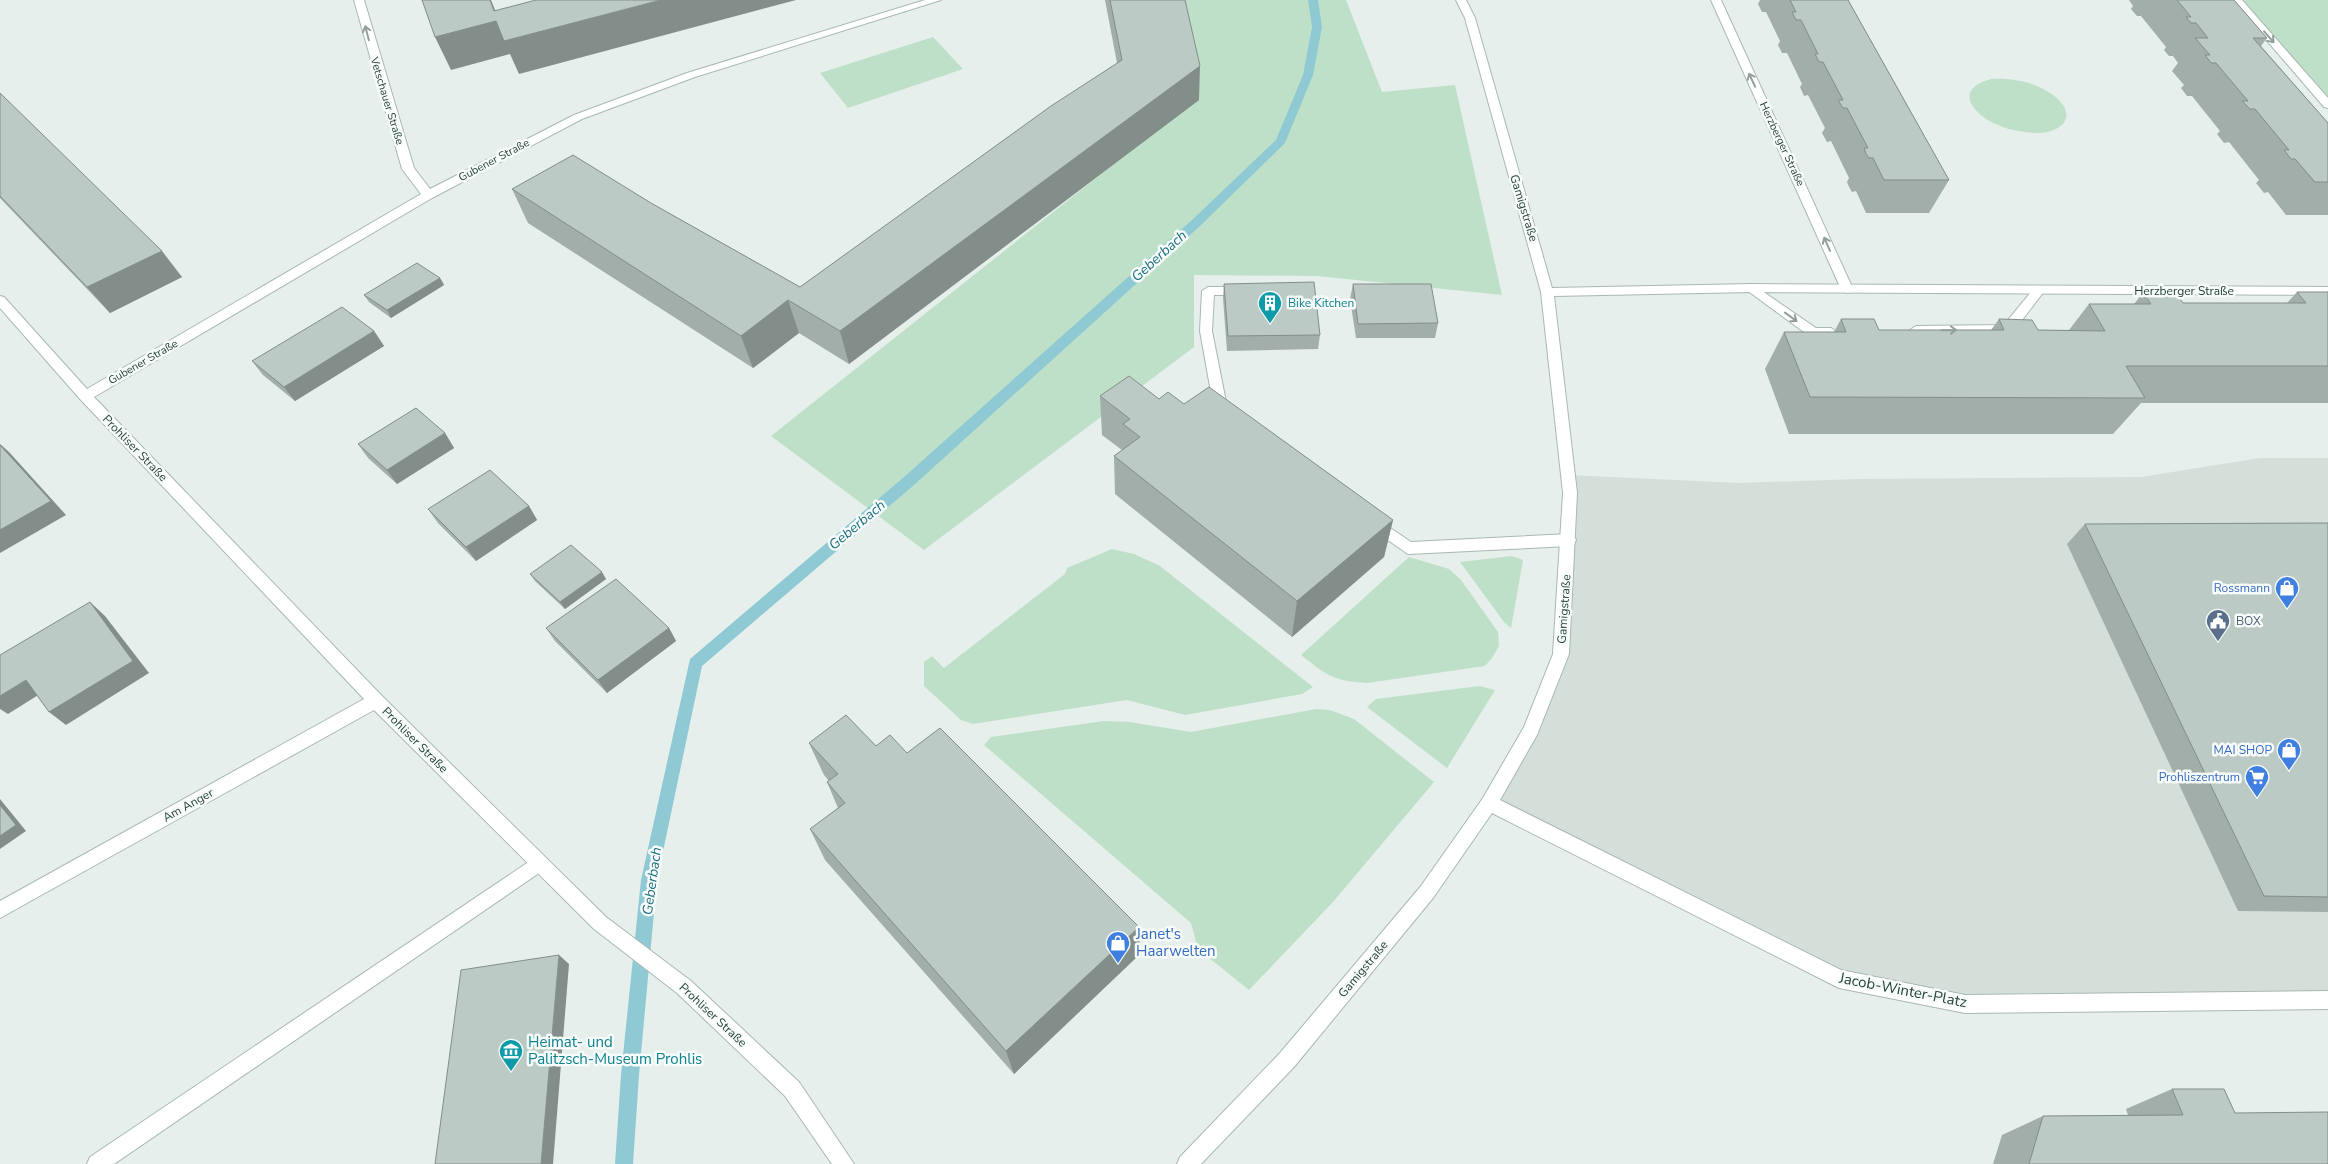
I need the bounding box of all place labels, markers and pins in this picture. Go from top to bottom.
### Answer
building icon: Bike Kitchen [1257,290,1283,324]
place label: Bike Kitchen [1288,295,1354,311]
shop icon: Rossmann [2274,575,2300,609]
place label: Rossmann [2214,580,2270,596]
public building icon: BOX [2205,608,2231,642]
place label: BOX [2236,613,2261,629]
shop icon: MAI SHOP [2276,737,2302,771]
place label: MAI SHOP [2214,742,2272,758]
supermarket icon: Prohliszentrum [2244,764,2270,798]
place label: Prohliszentrum [2159,769,2240,785]
place label: Janet's Haarwelten [1135,924,1216,961]
shop icon: Janet's Haarwelten [1105,930,1131,964]
place label: Heimat- und Palitzsch-Museum Prohlis [528,1032,702,1069]
museum icon: Heimat- und Palitzsch-Museum Prohlis [498,1038,524,1072]

